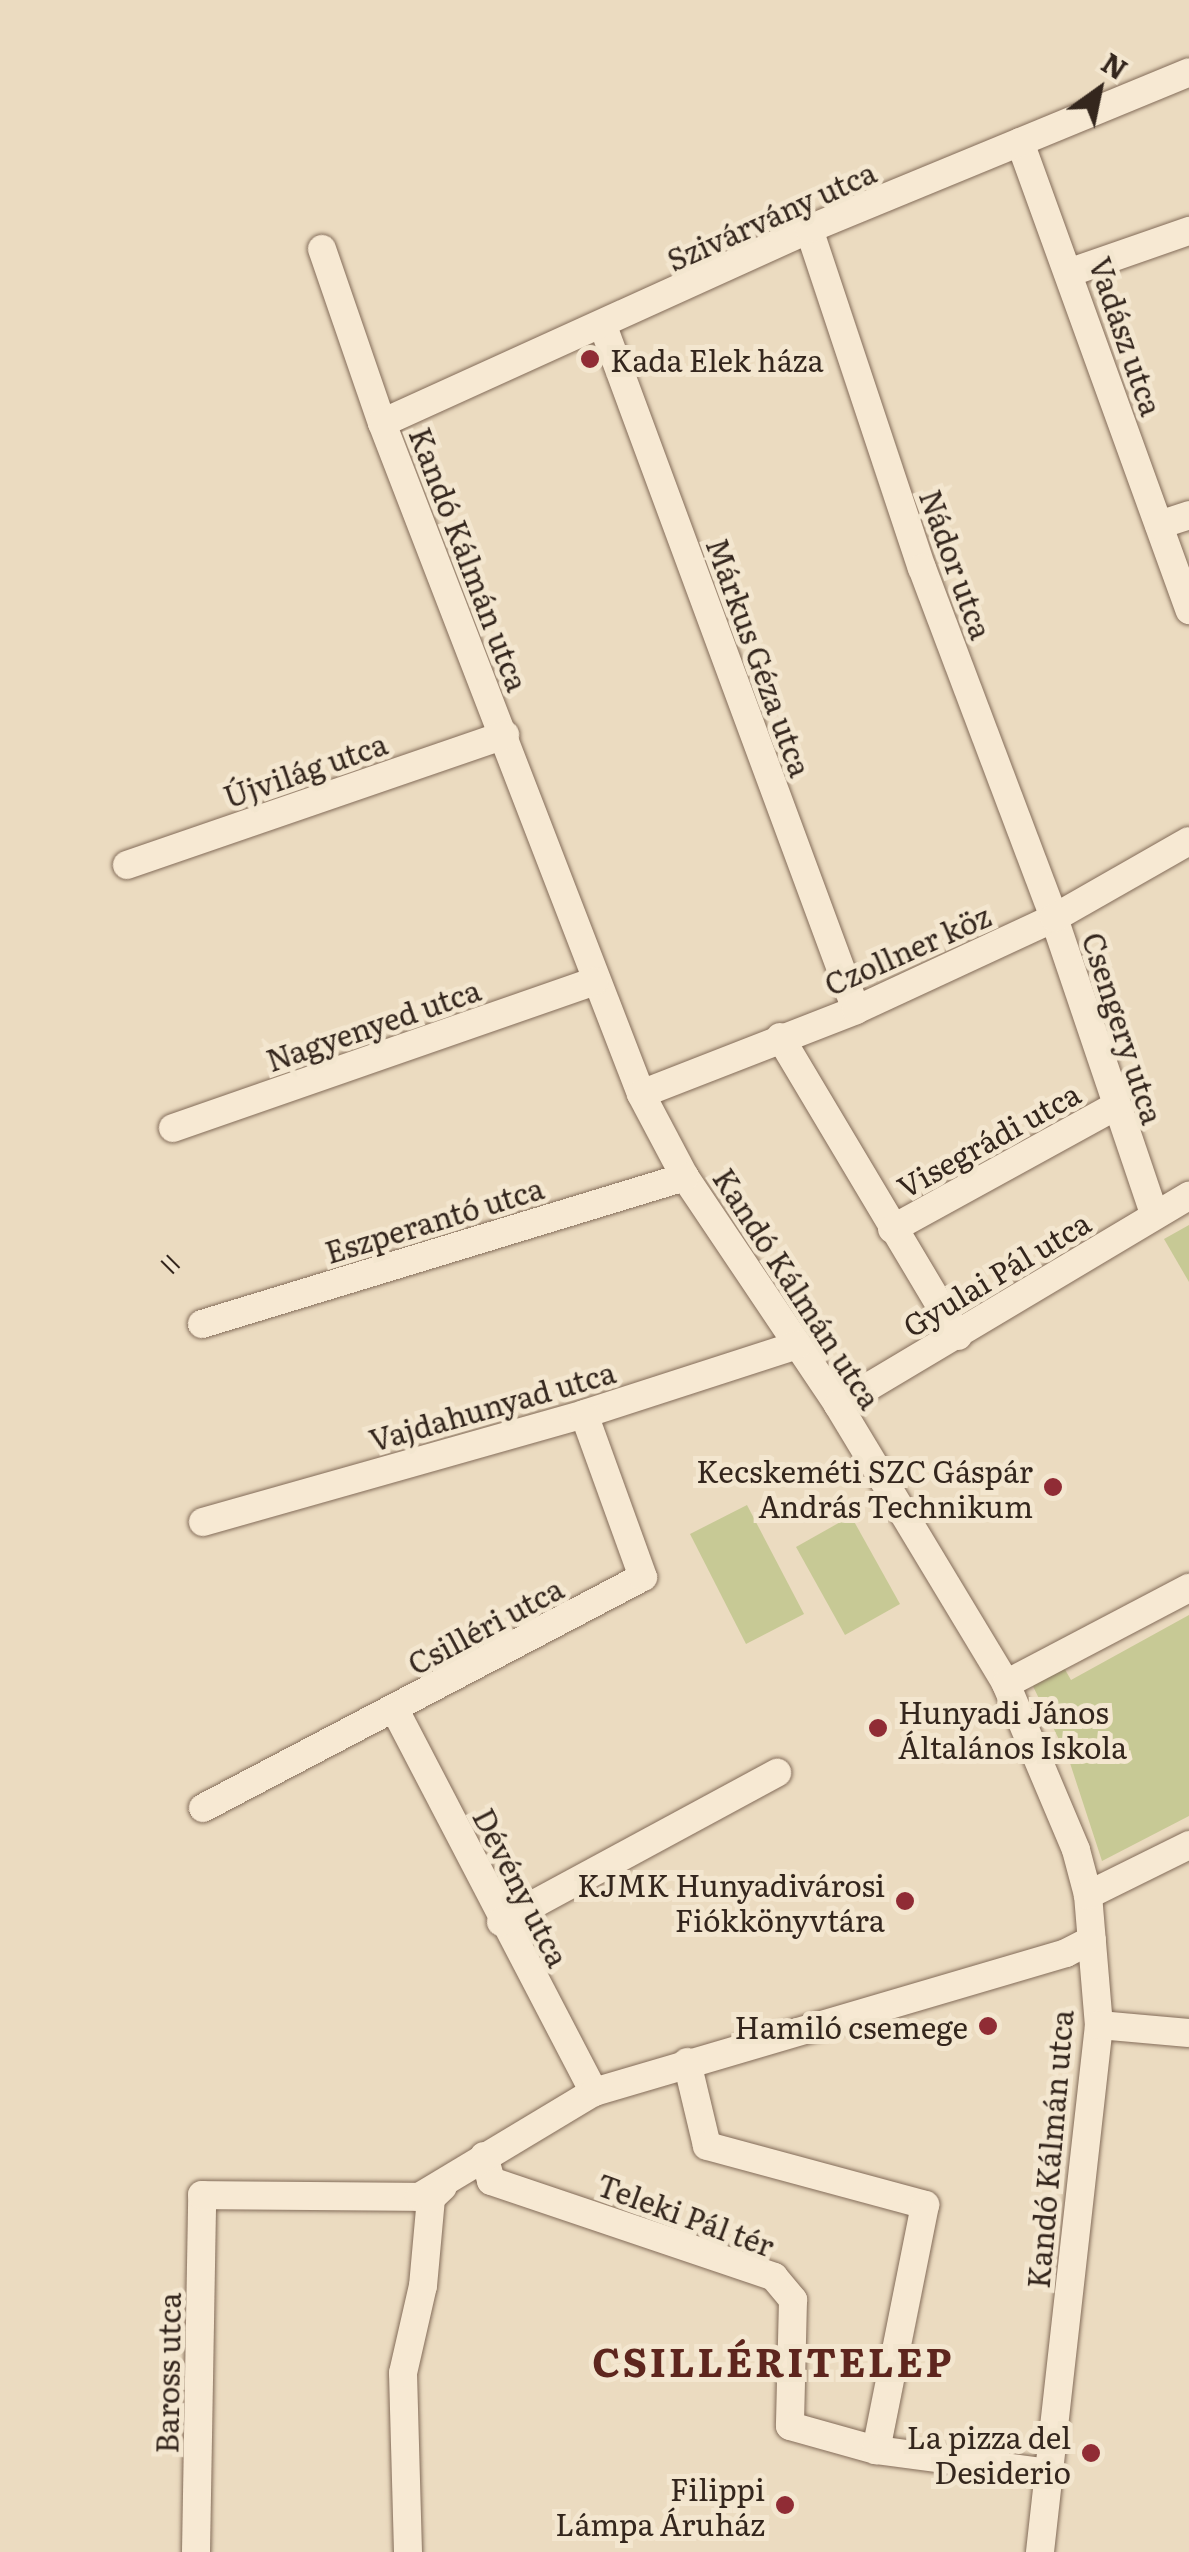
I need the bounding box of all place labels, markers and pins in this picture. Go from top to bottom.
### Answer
place label: Kada Elek háza [610,341,824,377]
marker: Kada Elek háza [579,348,601,370]
place label: Kecskeméti SZC Gáspár András Technikum [696,1452,1033,1522]
marker: Kecskeméti SZC Gáspár András Technikum [1042,1476,1064,1498]
place label: Hunyadi János Általános Iskola [898,1693,1127,1764]
marker: Hunyadi János Általános Iskola [867,1717,889,1739]
place label: KJMK Hunyadivárosi Fiókkönyvtára [577,1866,885,1936]
marker: KJMK Hunyadivárosi Fiókkönyvtára [894,1890,916,1912]
place label: Hamiló csemege [735,2008,968,2044]
marker: Hamiló csemege [977,2015,999,2037]
place label: La pizza del Desiderio [907,2418,1071,2488]
marker: La pizza del Desiderio [1080,2442,1102,2464]
place label: Filippi Lámpa Áruház [555,2470,765,2540]
marker: Filippi Lámpa Áruház [774,2494,796,2516]

